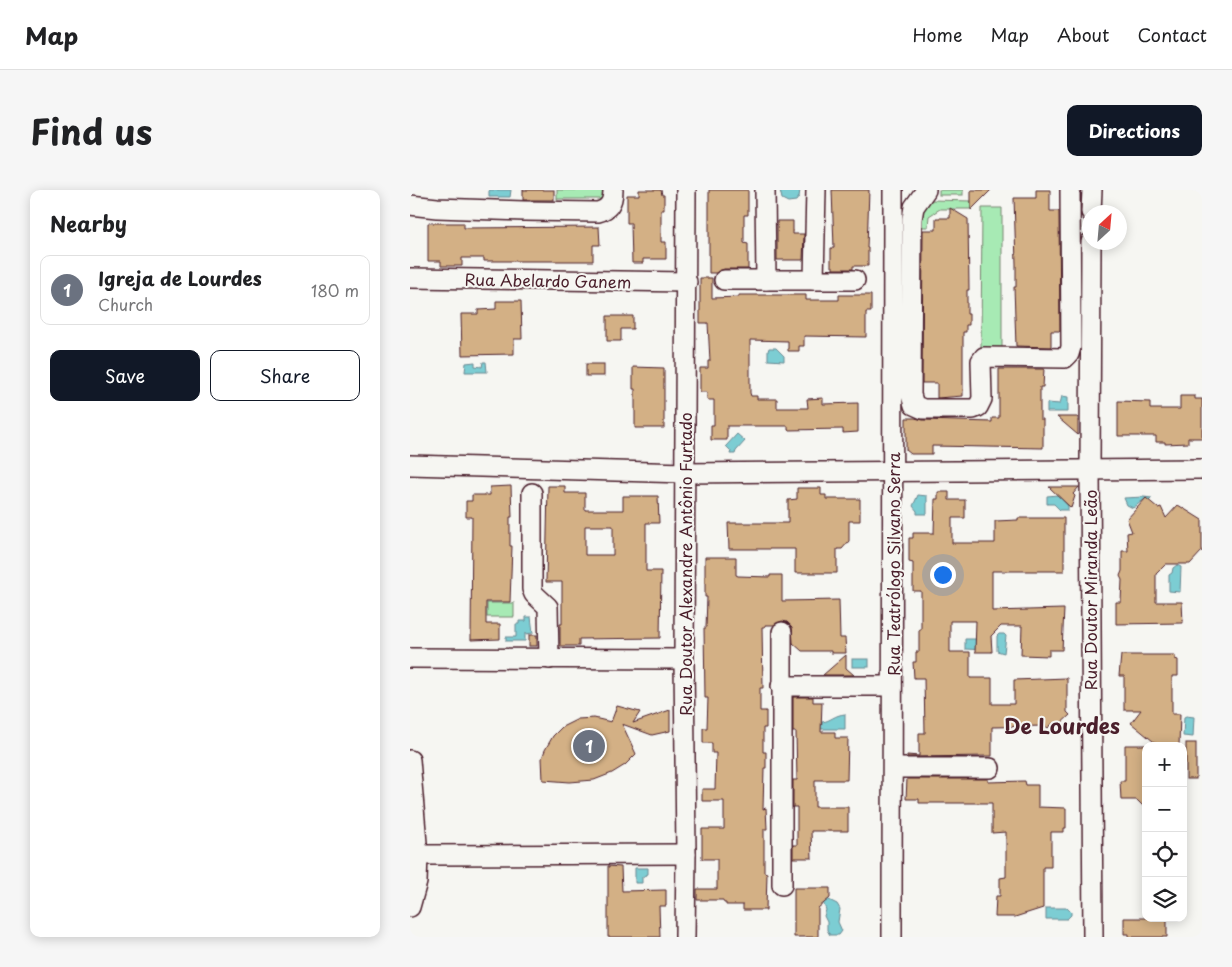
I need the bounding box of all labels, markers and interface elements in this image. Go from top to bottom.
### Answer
text: Map [25,17,78,53]
text: Home [912,21,962,48]
text: Map [990,21,1029,48]
text: About [1057,21,1109,48]
text: Contact [1137,21,1207,48]
text: Find us [30,104,152,157]
button: Directions [1067,105,1202,156]
north arrow [1082,205,1127,250]
text: Nearby [50,207,127,239]
text: Igreja de Lourdes [98,264,262,292]
street label: Rua Abelardo Ganem [464,267,632,293]
text: 1 [63,278,71,302]
text: 180 m [311,278,359,302]
text: Church [98,292,153,316]
button: Save [50,350,200,401]
button: Share [210,350,360,401]
street label: Rua Doutor Alexandre Antônio Furtado [673,412,697,716]
street label: Rua Teatrólogo Silvano Serra [881,452,905,676]
street label: Rua Doutor Miranda Leão [1078,490,1102,690]
your location [930,562,956,588]
district label: De Lourdes [1004,709,1120,741]
pin: 1 [573,727,605,765]
map controls [1142,742,1187,922]
button: + [1142,742,1187,787]
button: − [1142,787,1187,832]
button: locate [1142,832,1187,877]
button: layers [1142,877,1187,922]

